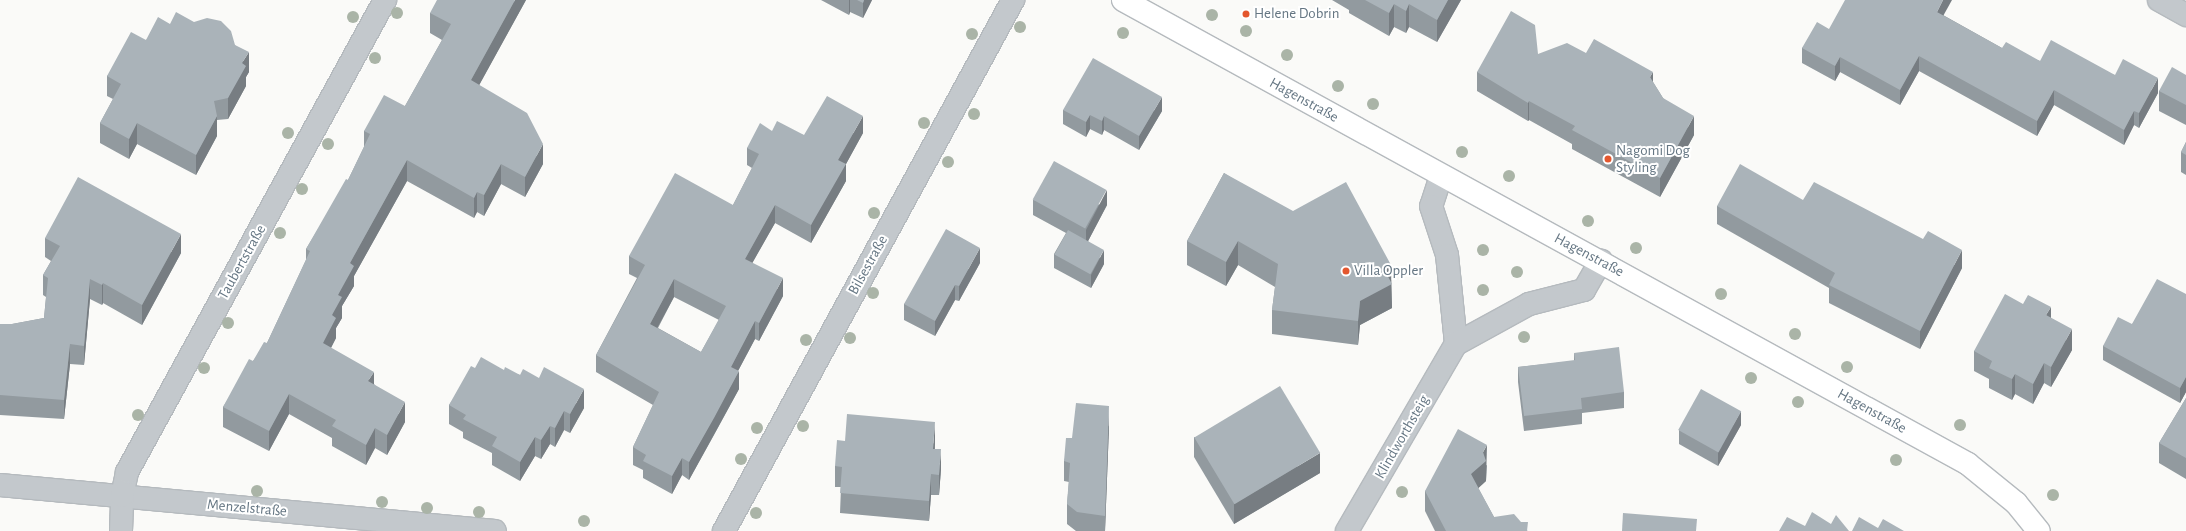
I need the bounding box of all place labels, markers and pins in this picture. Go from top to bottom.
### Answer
place label: Helene Dobrin [1254,5,1339,23]
marker: Helene Dobrin [1241,9,1251,19]
place label: Nagomi Dog Styling [1616,141,1690,176]
marker: Nagomi Dog Styling [1603,154,1613,164]
place label: Villa Oppler [1354,262,1423,280]
marker: Villa Oppler [1341,266,1351,276]

